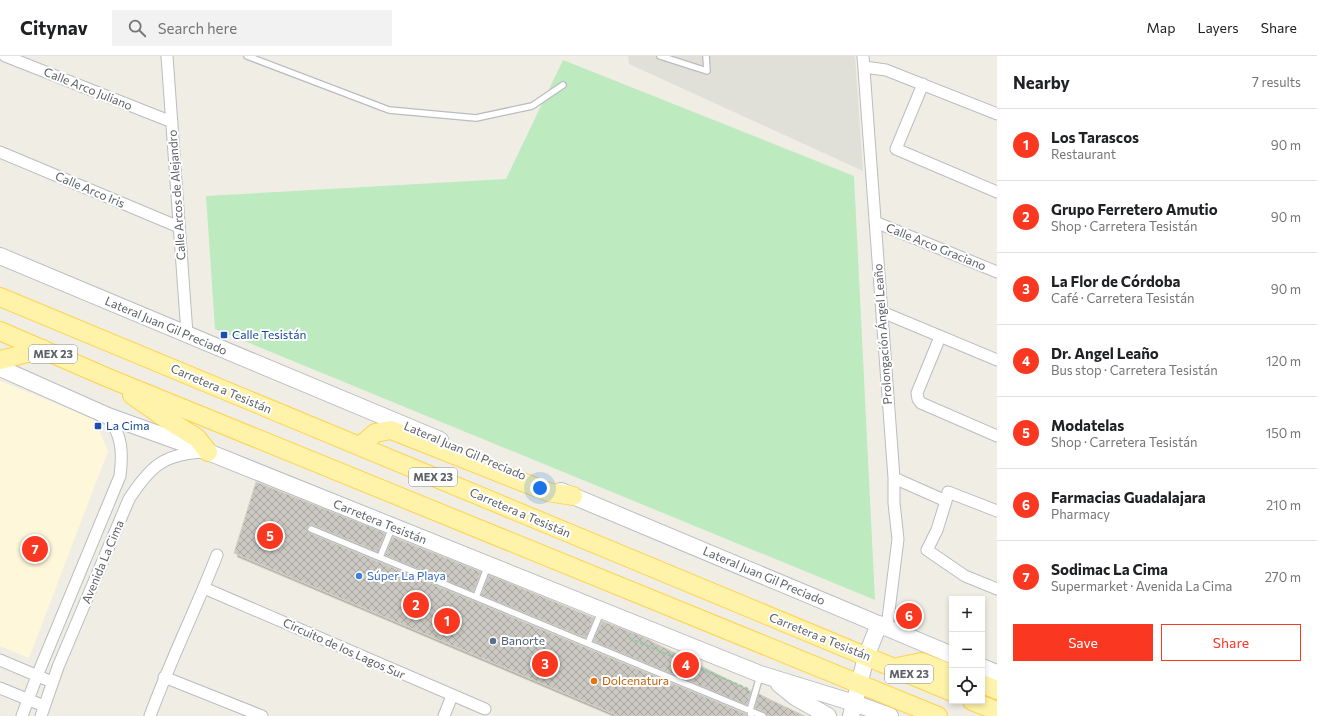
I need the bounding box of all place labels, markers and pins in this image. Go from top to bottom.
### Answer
place label: Calle Tesistán [232,327,306,341]
marker: Calle Tesistán [219,330,229,340]
place label: La Cima [106,418,150,432]
marker: La Cima [93,421,103,431]
pin: 5 [257,521,283,551]
pin: 7 [22,534,48,564]
place label: Súper La Playa [367,568,446,582]
marker: Súper La Playa [354,571,364,581]
pin: 2 [403,590,429,620]
pin: 6 [896,601,922,631]
pin: 1 [434,606,460,636]
place label: Banorte [501,633,545,647]
marker: Banorte [488,636,498,646]
pin: 3 [532,649,558,679]
pin: 4 [673,650,699,680]
place label: Dolcenatura [602,673,669,687]
marker: Dolcenatura [589,676,599,686]

